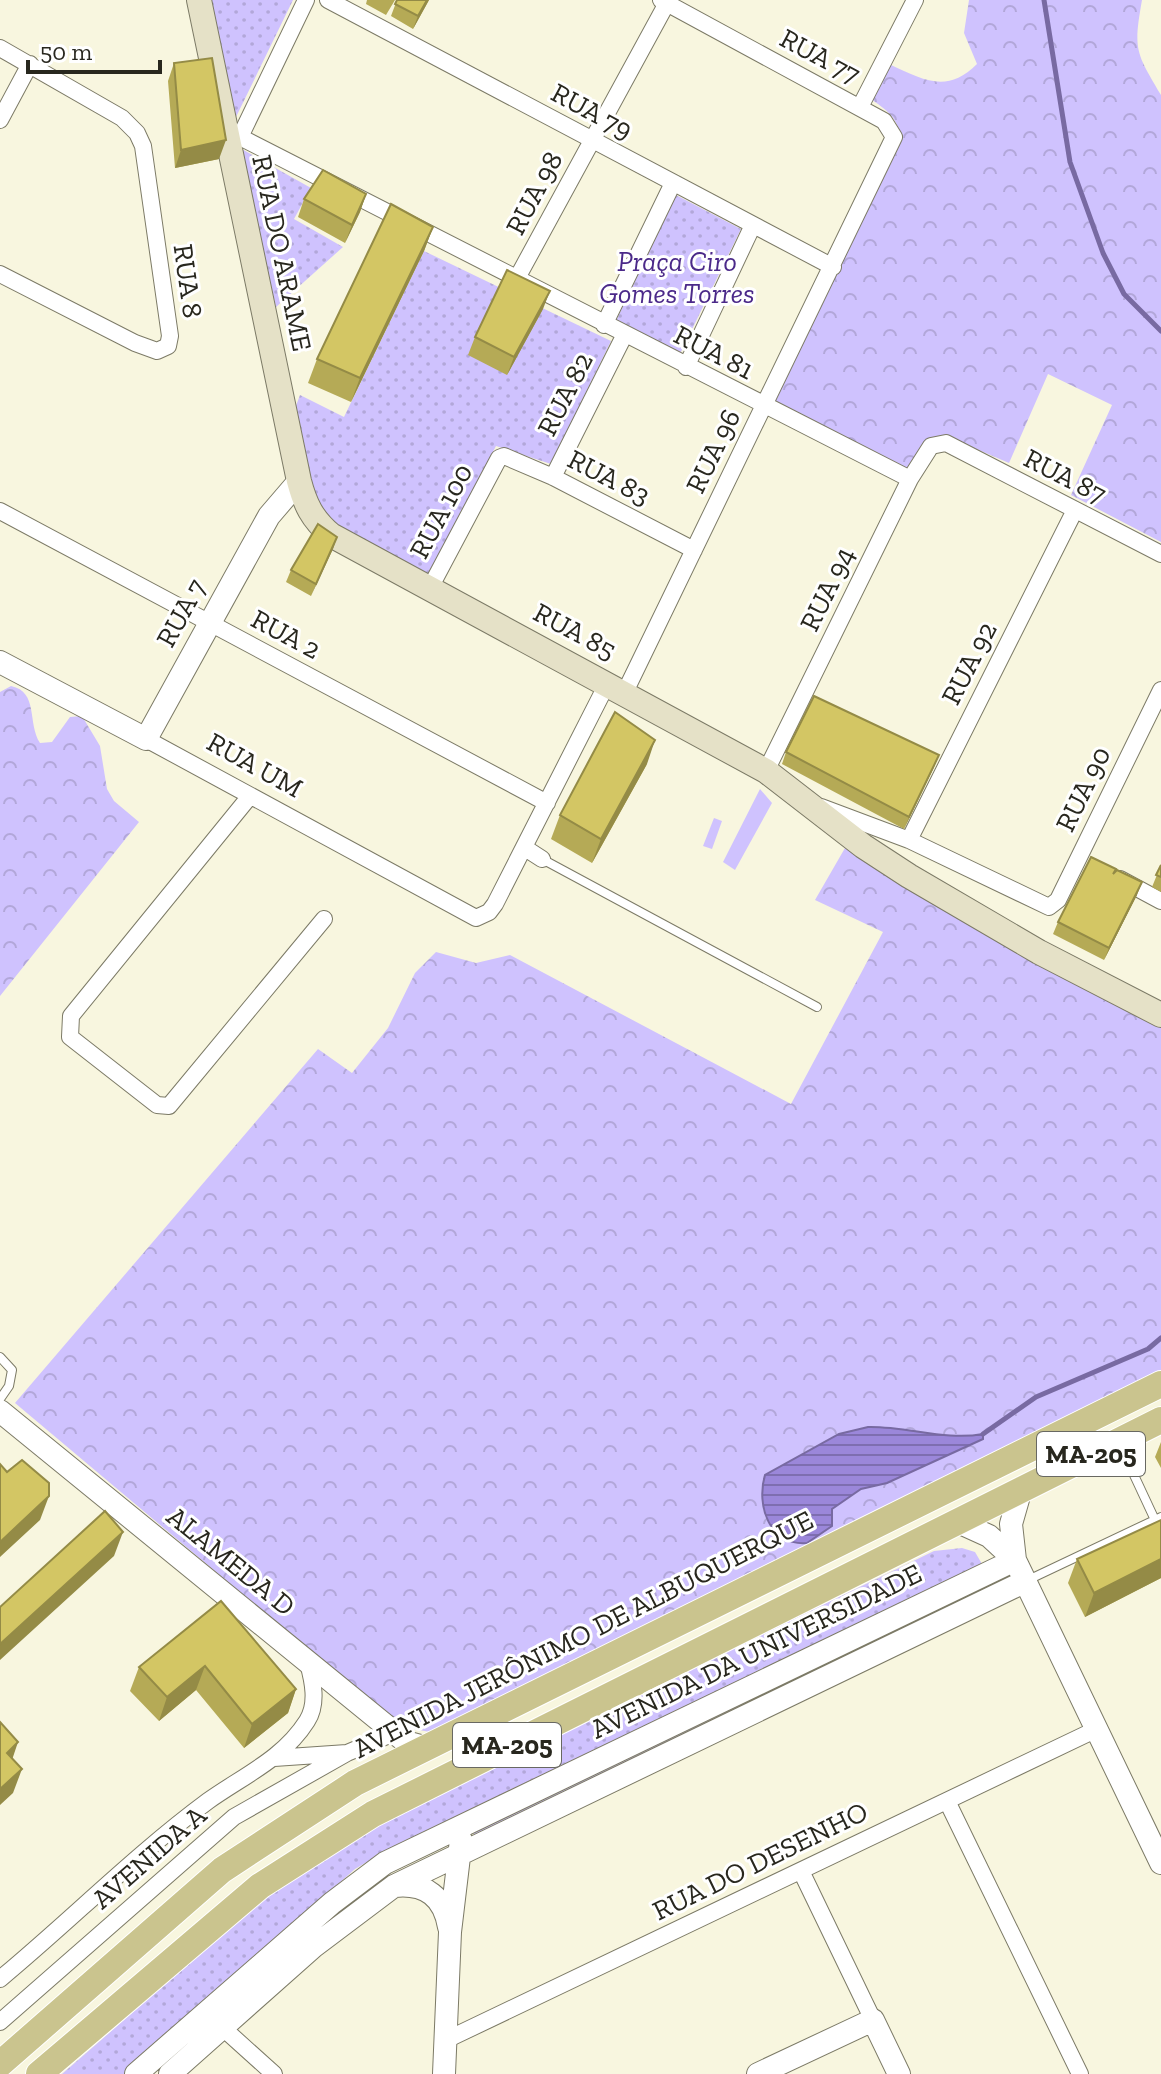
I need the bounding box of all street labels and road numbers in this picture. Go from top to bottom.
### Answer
street label: RUA 77 [774,21,866,91]
street label: RUA 79 [546,76,638,146]
street label: RUA 98 [498,146,570,240]
street label: RUA DO ARAME [245,152,319,354]
street label: RUA 8 [166,242,210,320]
street label: RUA 81 [669,318,760,386]
street label: RUA 82 [530,347,600,441]
street label: RUA 96 [679,404,747,498]
street label: RUA 87 [1018,441,1112,511]
street label: RUA 83 [562,442,656,512]
street label: RUA 100 [402,458,480,564]
street label: RUA 94 [793,542,861,636]
street label: RUA 7 [149,573,213,653]
street label: RUA 85 [528,596,622,666]
street label: RUA 2 [246,602,326,666]
street label: RUA 92 [934,616,1004,710]
street label: RUA UM [201,725,309,805]
street label: RUA 90 [1048,741,1118,837]
road number: MA-205 [1037,1432,1145,1476]
street label: ALAMEDA D [160,1499,302,1623]
street label: AVENIDA JERÔNIMO DE ALBUQUERQUE [347,1503,819,1765]
street label: AVENIDA DA UNIVERSIDADE [585,1556,927,1746]
road number: MA-205 [453,1723,561,1767]
street label: RUA DO DESENHO [647,1795,873,1927]
street label: AVENIDA A [85,1798,213,1915]

